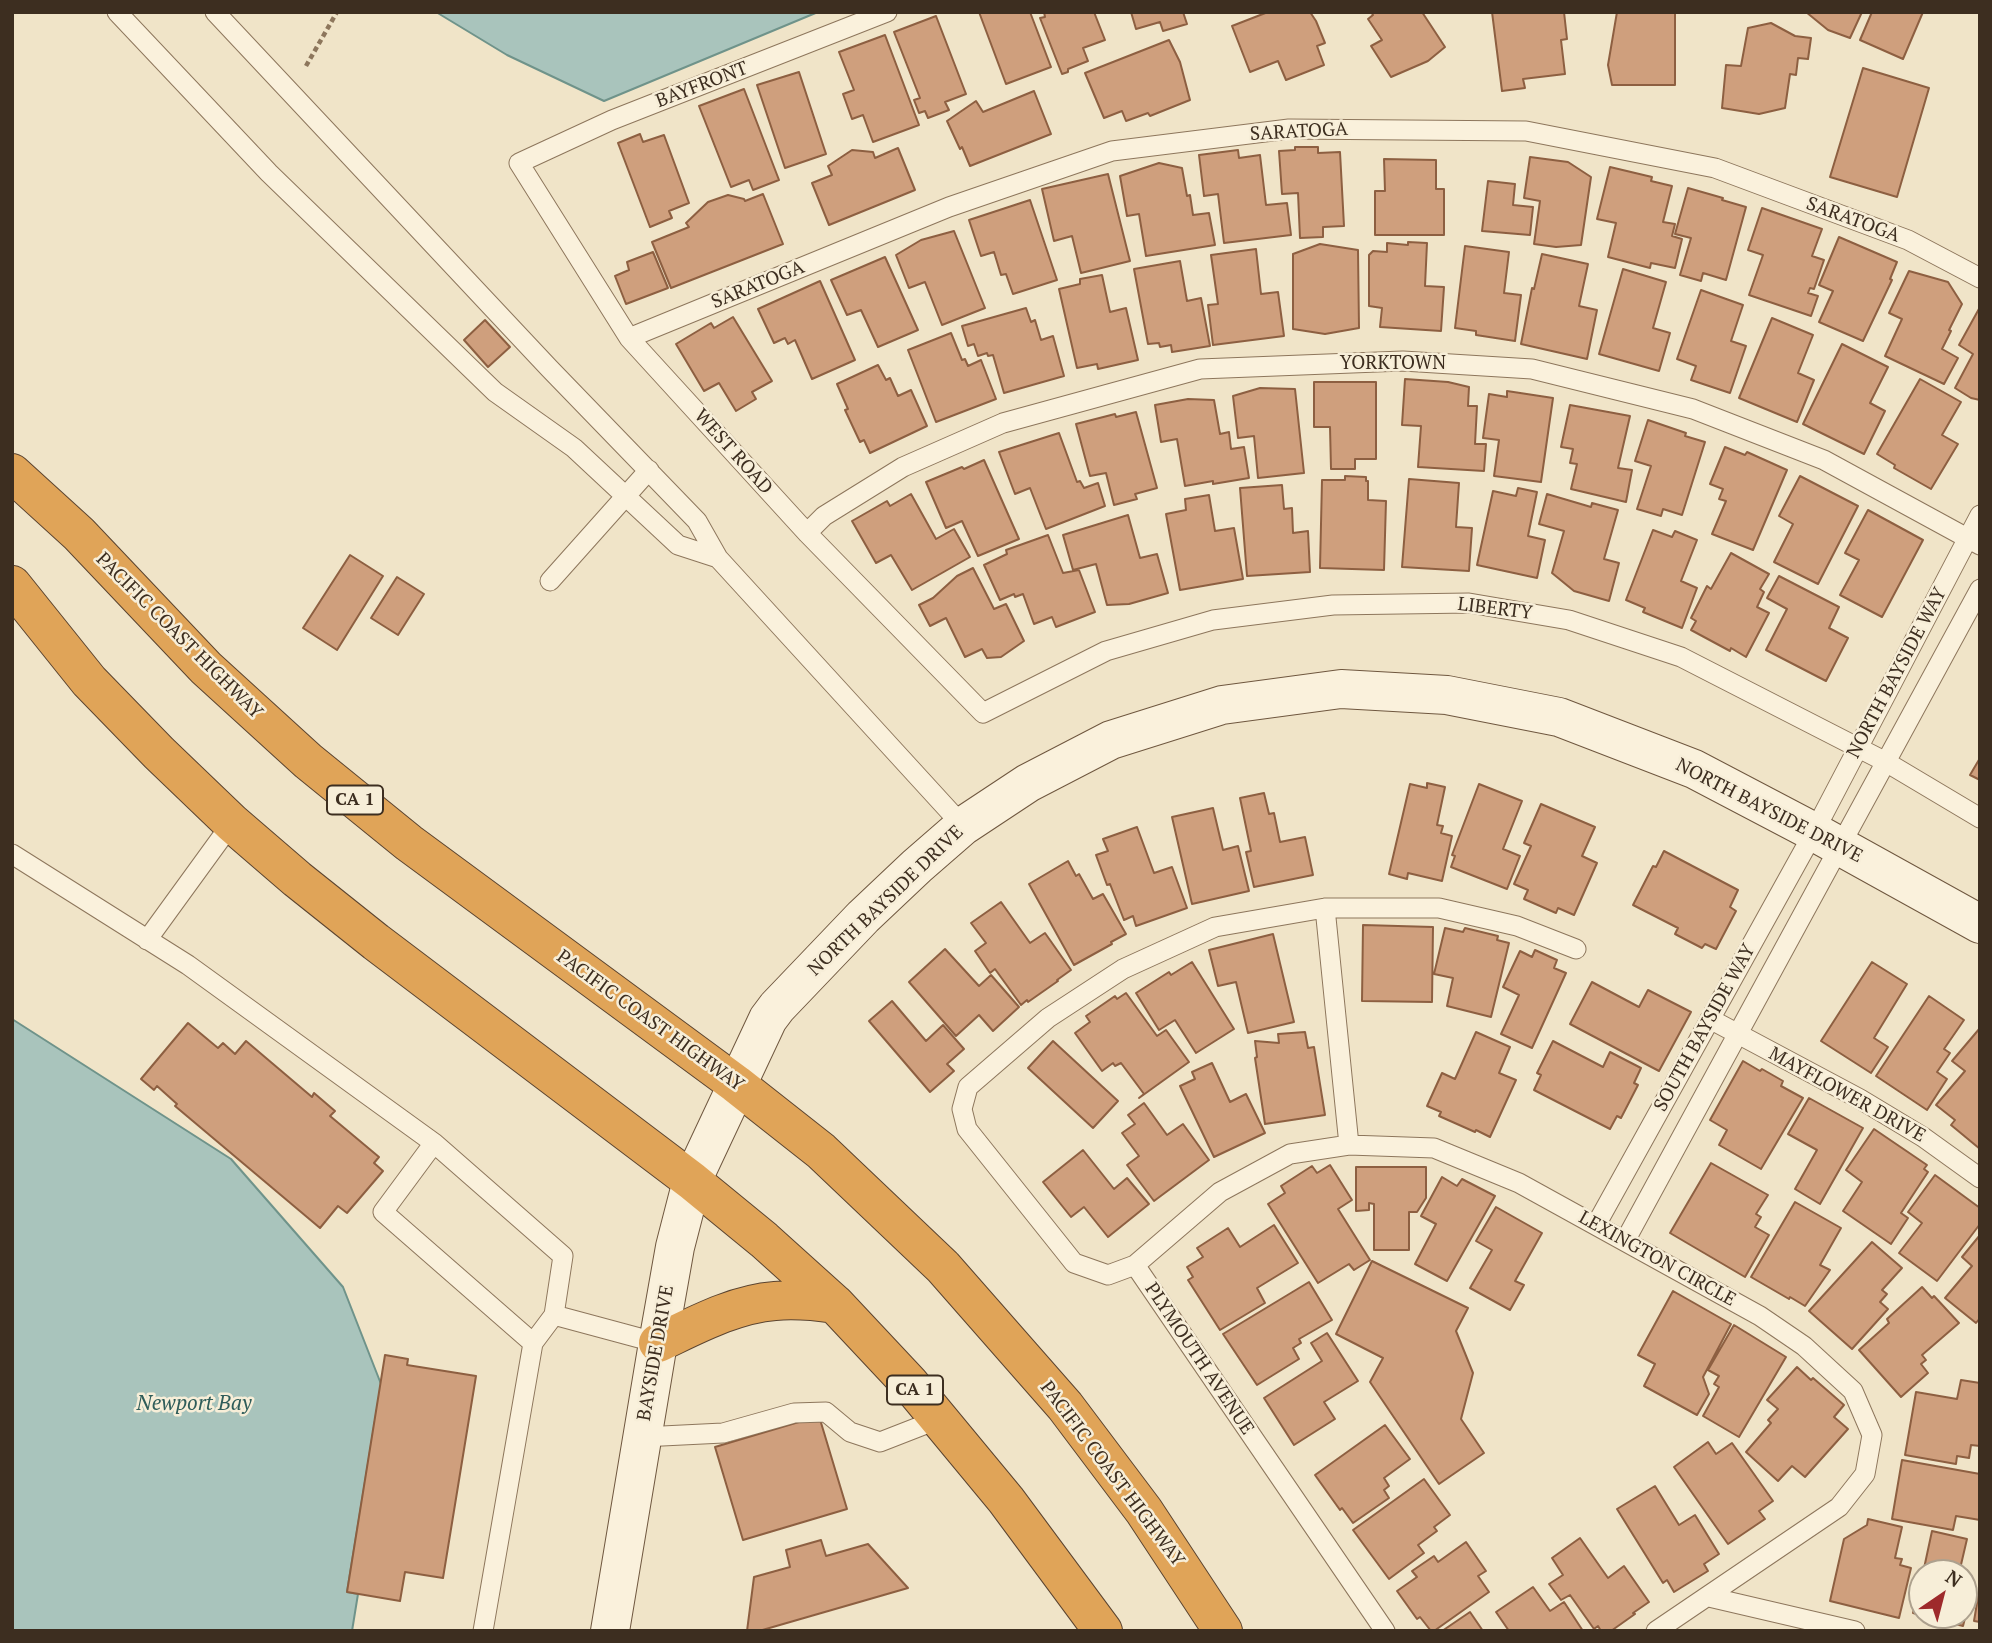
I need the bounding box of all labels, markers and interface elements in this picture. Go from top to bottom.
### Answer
street label: BAYFRONT [653,57,751,113]
street label: SARATOGA [1249,118,1349,146]
street label: SARATOGA [1803,193,1903,247]
street label: SARATOGA [708,256,808,314]
street label: YORKTOWN [1340,353,1446,375]
street label: WEST ROAD [689,405,777,499]
street label: PACIFIC COAST HIGHWAY [91,548,267,724]
street label: NORTH BAYSIDE WAY [1842,584,1952,762]
street label: LIBERTY [1456,593,1534,625]
street label: NORTH BAYSIDE DRIVE [1672,754,1866,868]
road number: CA 1 [327,786,383,814]
street label: NORTH BAYSIDE DRIVE [804,821,968,981]
street label: SOUTH BAYSIDE WAY [1649,940,1761,1116]
street label: PACIFIC COAST HIGHWAY [552,945,748,1097]
street label: MAYFLOWER DRIVE [1765,1042,1929,1148]
street label: LEXINGTON CIRCLE [1575,1206,1739,1312]
street label: PLYMOUTH AVENUE [1140,1279,1258,1439]
street label: BAYSIDE DRIVE [633,1283,679,1423]
road number: CA 1 [887,1376,943,1405]
street label: PACIFIC COAST HIGHWAY [1035,1377,1189,1571]
water label: Newport Bay [137,1391,251,1417]
north arrow [1908,1559,1978,1629]
text: N [1941,1564,1967,1592]

